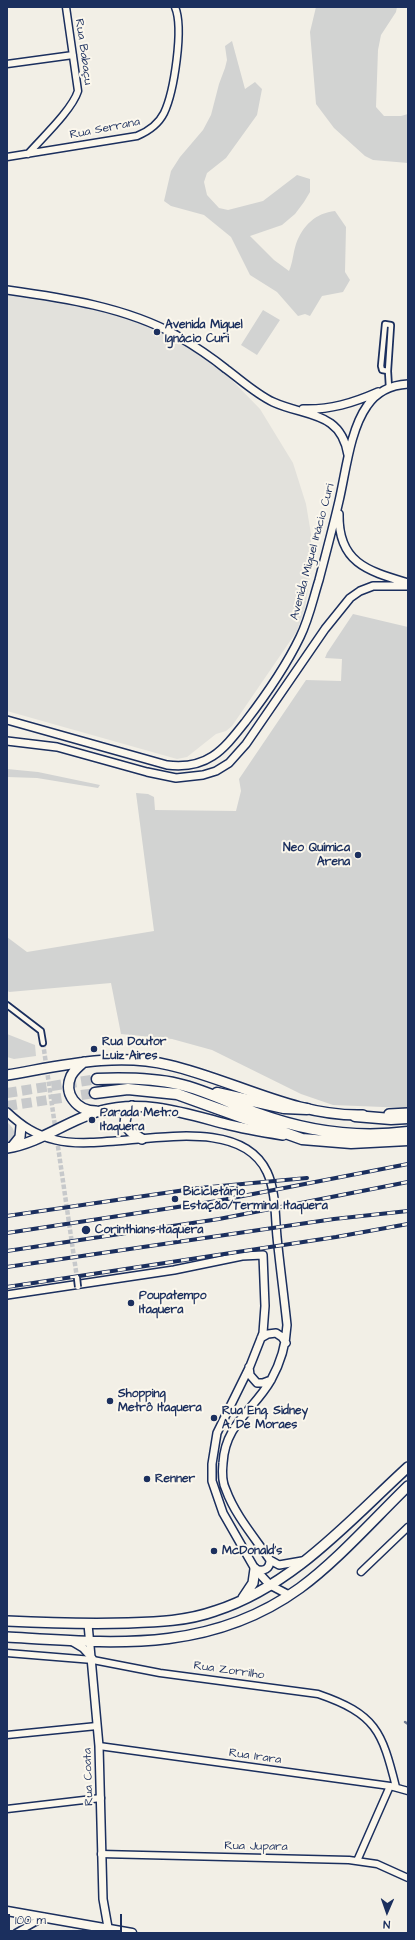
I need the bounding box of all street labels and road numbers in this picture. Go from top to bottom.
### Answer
street label: Rua Babaçu [71,18,95,86]
street label: Rua Serrana [69,115,141,143]
street label: Avenida Miguel Inácio Curi [288,482,338,622]
street label: Rua Zorrilho [193,1659,265,1683]
street label: Rua Irara [228,1746,282,1768]
street label: Rua Coata [81,1748,97,1806]
street label: Rua Jupara [224,1839,288,1855]

